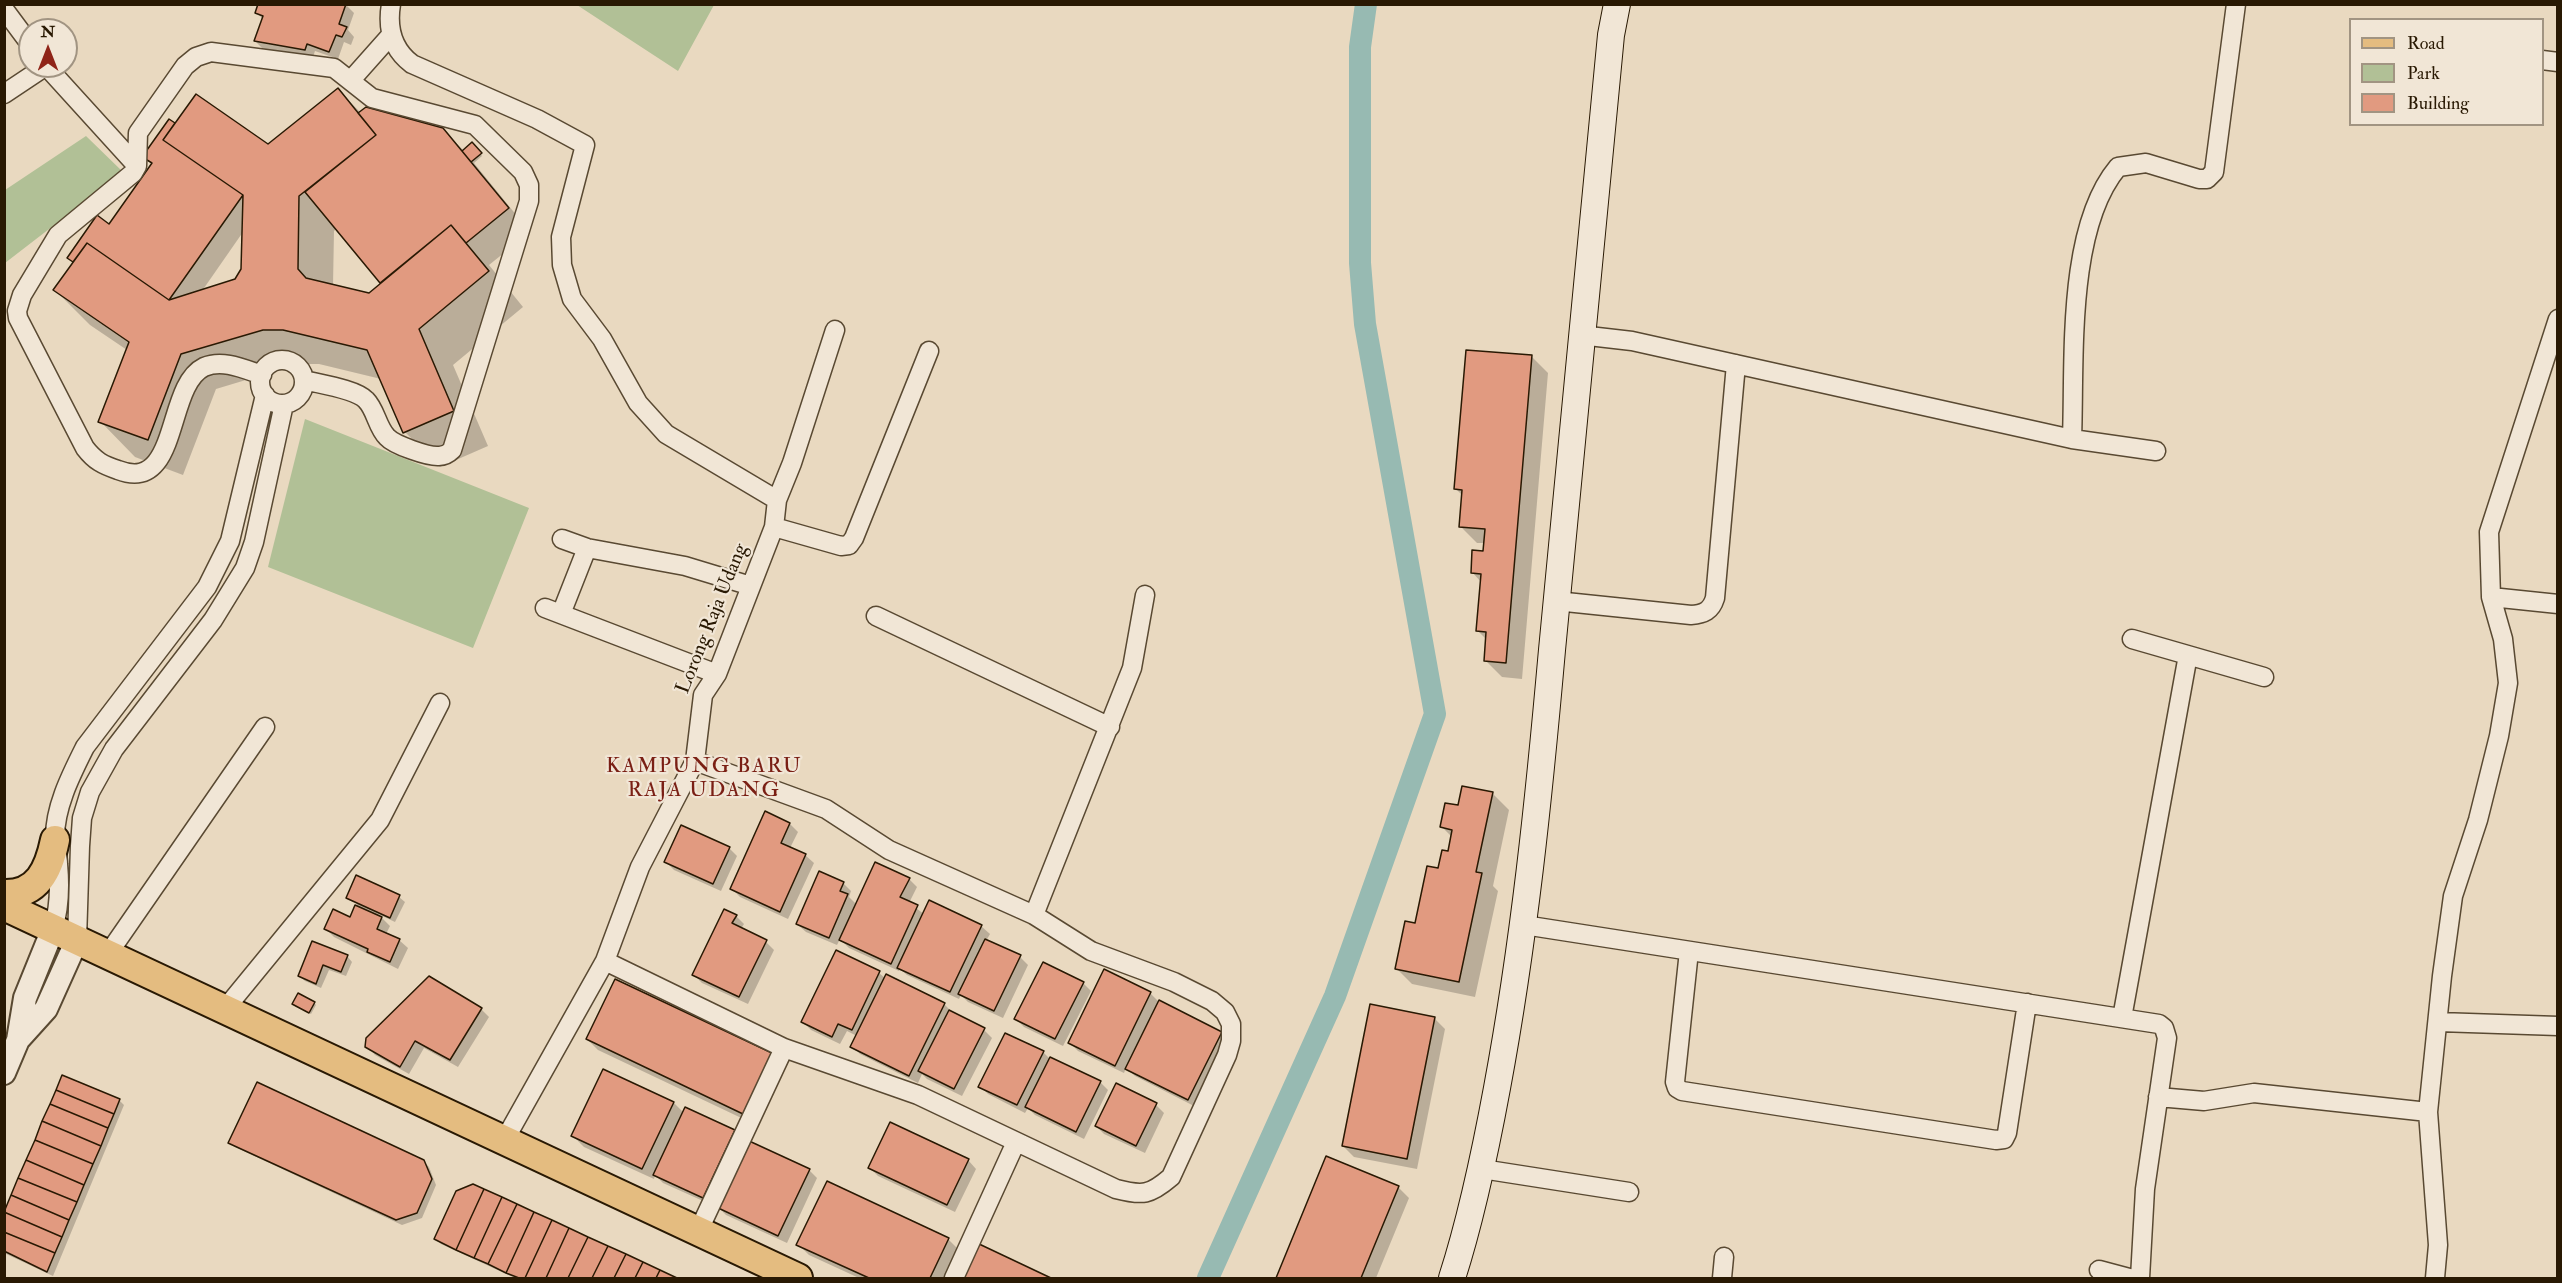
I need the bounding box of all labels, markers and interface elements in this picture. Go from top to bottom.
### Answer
north arrow [18,18,78,78]
legend [2349,18,2544,126]
text: N [41,22,55,42]
text: Road [2407,32,2445,55]
text: Park [2407,62,2440,85]
text: Building [2407,92,2469,115]
street label: Lorong Raja Udang [672,540,754,698]
district label: KAMPUNG BARU RAJA UDANG [606,754,802,804]

